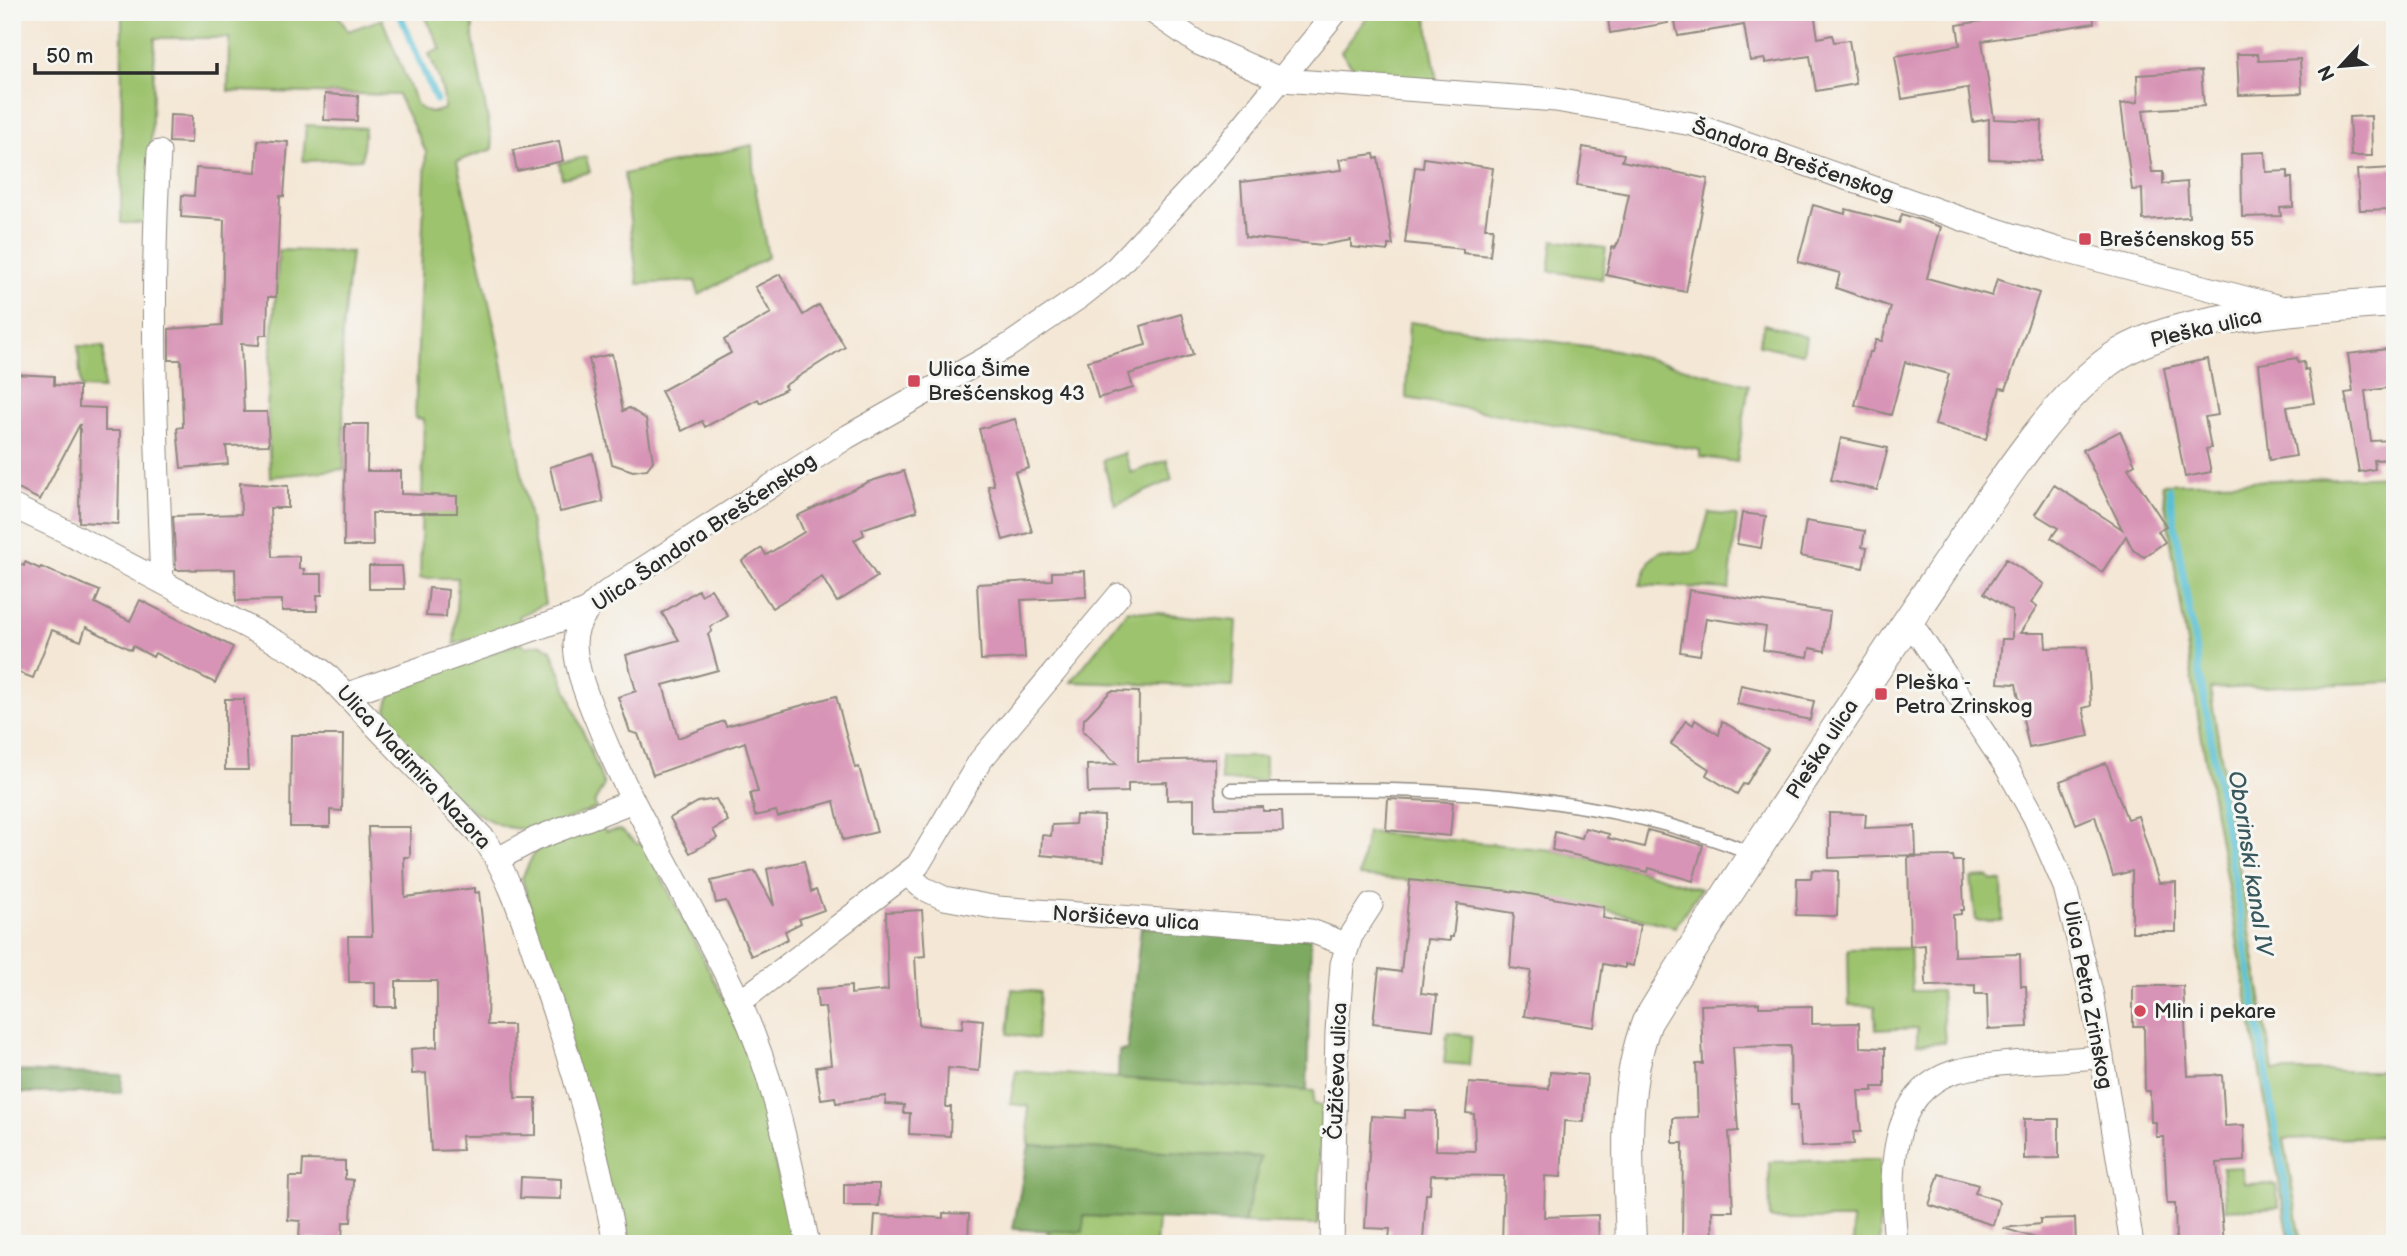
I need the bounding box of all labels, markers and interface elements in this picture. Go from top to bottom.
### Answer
scale bar [35,32,217,76]
north arrow [2306,32,2376,102]
text: 50 m [46,44,93,69]
text: N [2314,61,2341,84]
street label: Šandora Breščenskog [1689,114,1897,207]
place label: Brešćenskog 55 [2099,227,2254,252]
marker: Brešćenskog 55 [2077,231,2093,247]
street label: Pleška ulica [2148,304,2264,353]
place label: Ulica Šime Brešćenskog 43 [928,357,1085,406]
marker: Ulica Šime Brešćenskog 43 [906,373,922,389]
street label: Ulica Šandora Breščenskog [587,448,821,617]
place label: Pleška - Petra Zrinskog [1895,670,2033,719]
street label: Ulica Vladimira Nazora [331,680,496,854]
marker: Pleška - Petra Zrinskog [1873,686,1889,702]
street label: Pleška ulica [1781,695,1864,804]
water label: Oborinski kanal IV [2222,769,2279,960]
street label: Ulica Petra Zrinskog [2057,899,2118,1091]
street label: Noršićeva ulica [1052,901,1200,936]
place label: Mlin i pekare [2154,999,2276,1024]
street label: Čužićeva ulica [1322,1002,1352,1140]
marker: Mlin i pekare [2132,1003,2148,1019]

